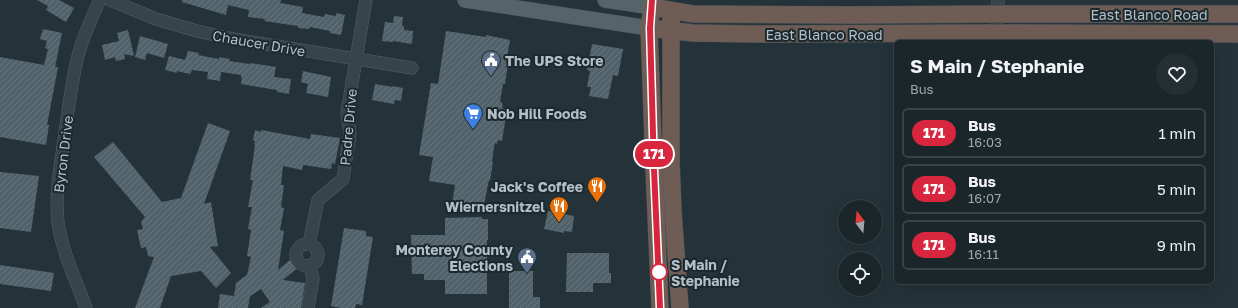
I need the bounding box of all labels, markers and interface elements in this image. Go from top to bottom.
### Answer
street label: East Blanco Road [1090,6,1208,23]
street label: Chaucer Drive [211,26,307,60]
street label: East Blanco Road [765,26,883,43]
public building icon: The UPS Store [480,49,502,77]
place label: The UPS Store [505,52,604,69]
button: heart [1156,53,1198,95]
text: S Main / Stephanie [910,54,1084,77]
text: Bus [910,81,933,97]
street label: Padre Drive [336,88,360,166]
supermarket icon: Nob Hill Foods [462,102,484,130]
place label: Nob Hill Foods [487,105,587,122]
street label: Byron Drive [50,114,76,194]
text: Bus [968,116,996,134]
text: 171 [923,124,945,141]
text: 1 min [1158,124,1196,142]
text: 16:03 [968,134,1002,150]
line badge: 171 [631,141,677,167]
text: 171 [643,145,665,162]
text: Bus [968,172,996,190]
restaurant icon: Jack's Coffee [586,175,608,203]
place label: Jack's Coffee [491,178,583,195]
text: 171 [923,180,945,197]
text: 5 min [1157,180,1196,198]
text: 16:07 [968,190,1001,206]
restaurant icon: Wiernersnitzel [548,195,570,223]
place label: Wiernersnitzel [445,198,545,215]
north arrow [838,200,882,244]
map controls [838,200,882,296]
text: Bus [968,228,996,246]
text: 171 [923,236,945,253]
text: 9 min [1157,236,1196,254]
place label: Monterey County Elections [395,241,514,274]
public building icon: Monterey County Elections [516,246,538,274]
text: 16:11 [968,246,999,262]
button: locate [838,252,882,296]
place label: S Main / Stephanie [671,256,740,289]
marker: S Main / Stephanie [650,263,668,281]

